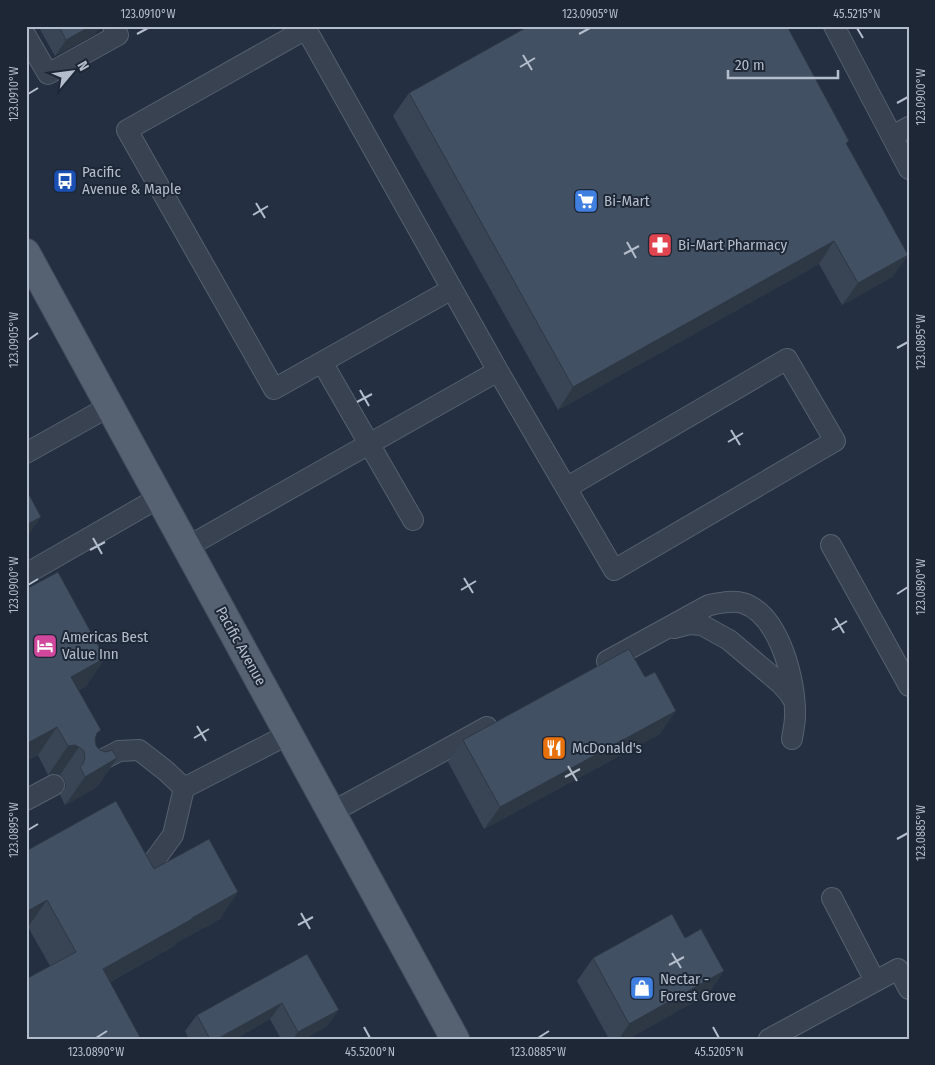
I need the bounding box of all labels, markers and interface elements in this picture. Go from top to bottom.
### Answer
text: 123.0910°W [120,7,176,21]
text: 123.0905°W [562,7,618,21]
text: 45.5215°N [833,7,881,21]
north arrow [48,48,98,98]
scale bar [728,48,838,80]
text: 20 m [735,56,765,74]
text: N [73,58,92,74]
text: 123.0910°W [7,66,21,122]
text: 123.0900°W [914,69,928,125]
place label: Pacific Avenue & Maple [82,163,181,198]
bus stop icon: Pacific Avenue & Maple [52,168,78,194]
supermarket icon: Bi-Mart [573,188,599,214]
place label: Bi-Mart [604,192,650,210]
pharmacy icon: Bi-Mart Pharmacy [647,232,673,258]
place label: Bi-Mart Pharmacy [678,236,788,254]
text: 123.0905°W [7,312,21,368]
text: 123.0895°W [914,314,928,370]
text: 123.0900°W [7,557,21,613]
text: 123.0890°W [914,559,928,615]
street label: Pacific Avenue [212,603,270,689]
place label: Americas Best Value Inn [62,628,148,663]
hotel icon: Americas Best Value Inn [32,633,58,659]
restaurant icon: McDonald's [541,735,567,761]
place label: McDonald's [572,739,642,757]
text: 123.0895°W [7,802,21,858]
text: 123.0885°W [914,805,928,861]
place label: Nectar - Forest Grove [660,970,736,1005]
shop icon: Nectar - Forest Grove [629,975,655,1001]
text: 123.0890°W [68,1045,124,1059]
text: 45.5200°N [345,1045,395,1059]
text: 123.0885°W [510,1045,566,1059]
text: 45.5205°N [694,1045,744,1059]

